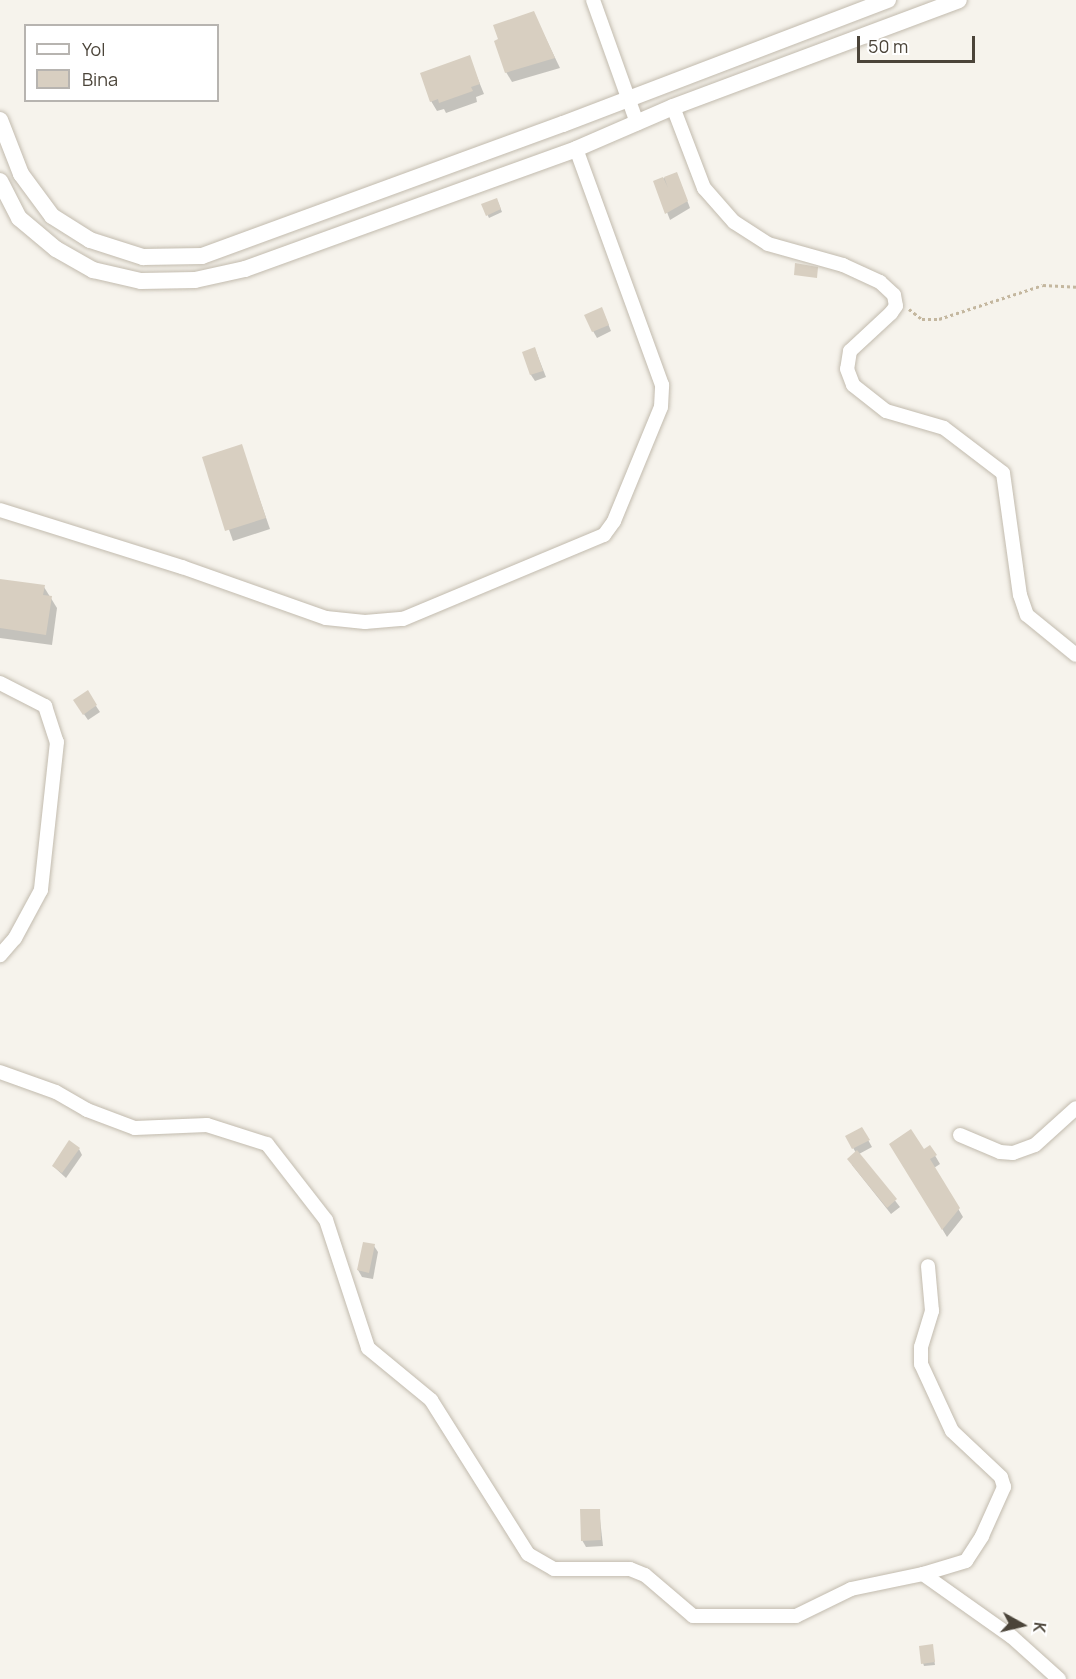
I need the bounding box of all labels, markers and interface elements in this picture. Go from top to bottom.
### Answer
legend [24,24,219,102]
scale bar [860,24,978,62]
text: 50 m [868,34,908,58]
text: Yol [82,37,105,61]
text: Bina [82,67,118,91]
north arrow [992,1595,1052,1655]
text: K [1028,1621,1051,1634]

